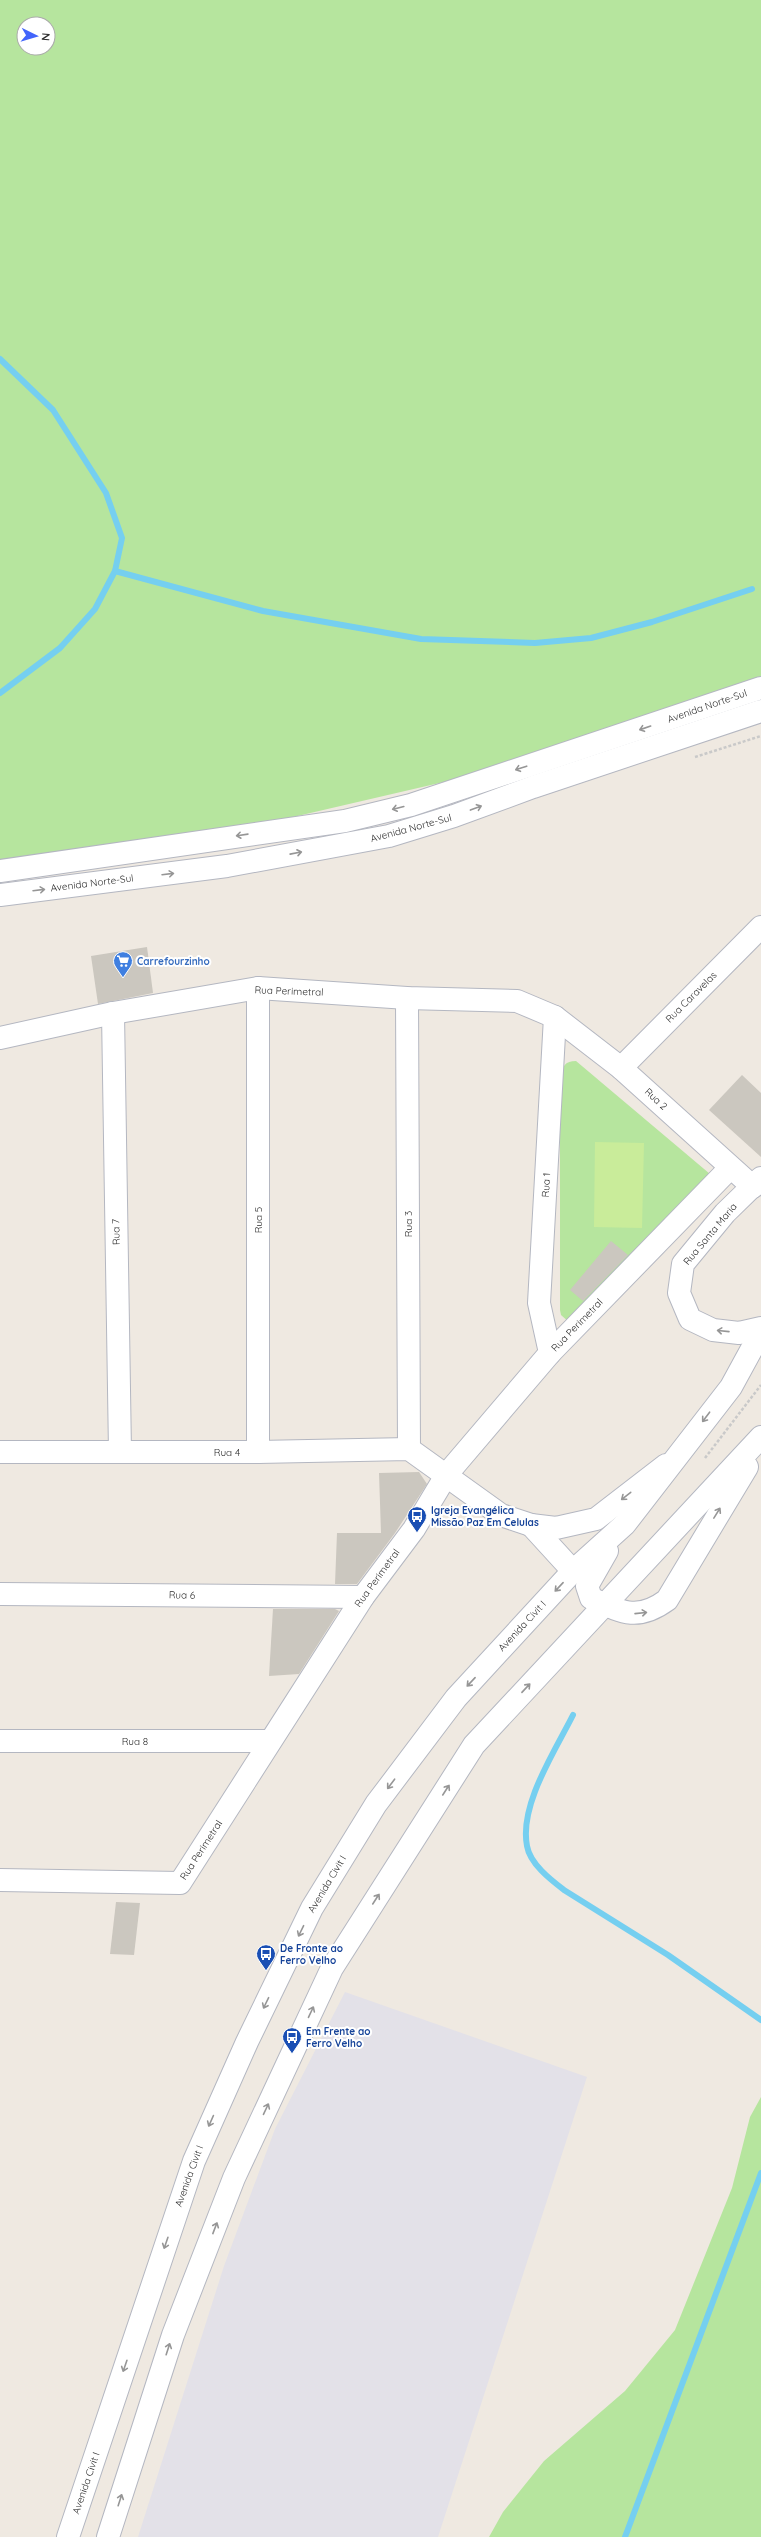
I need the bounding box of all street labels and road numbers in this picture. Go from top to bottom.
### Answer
street label: Avenida Norte-Sul [665,686,749,726]
street label: Avenida Norte-Sul [369,811,453,845]
street label: Avenida Norte-Sul [50,871,134,895]
street label: Rua Caravelas [663,968,720,1025]
street label: Rua Perimetral [254,983,324,999]
street label: Rua 2 [642,1085,671,1113]
street label: Rua 1 [539,1172,553,1198]
street label: Rua Santa Maria [680,1200,740,1268]
street label: Rua 5 [252,1207,265,1233]
street label: Rua 3 [402,1211,415,1237]
street label: Rua 7 [109,1219,123,1245]
street label: Rua Perimetral [548,1296,606,1354]
street label: Rua 4 [214,1446,240,1459]
street label: Rua Perimetral [352,1546,402,1610]
street label: Rua 6 [169,1588,196,1602]
street label: Avenida Civit I [495,1598,549,1654]
street label: Rua 8 [122,1735,148,1748]
street label: Rua Perimetral [177,1818,225,1882]
street label: Avenida Civit I [305,1853,349,1915]
street label: Avenida Civit I [172,2143,206,2209]
street label: Avenida Civit I [69,2450,103,2516]

